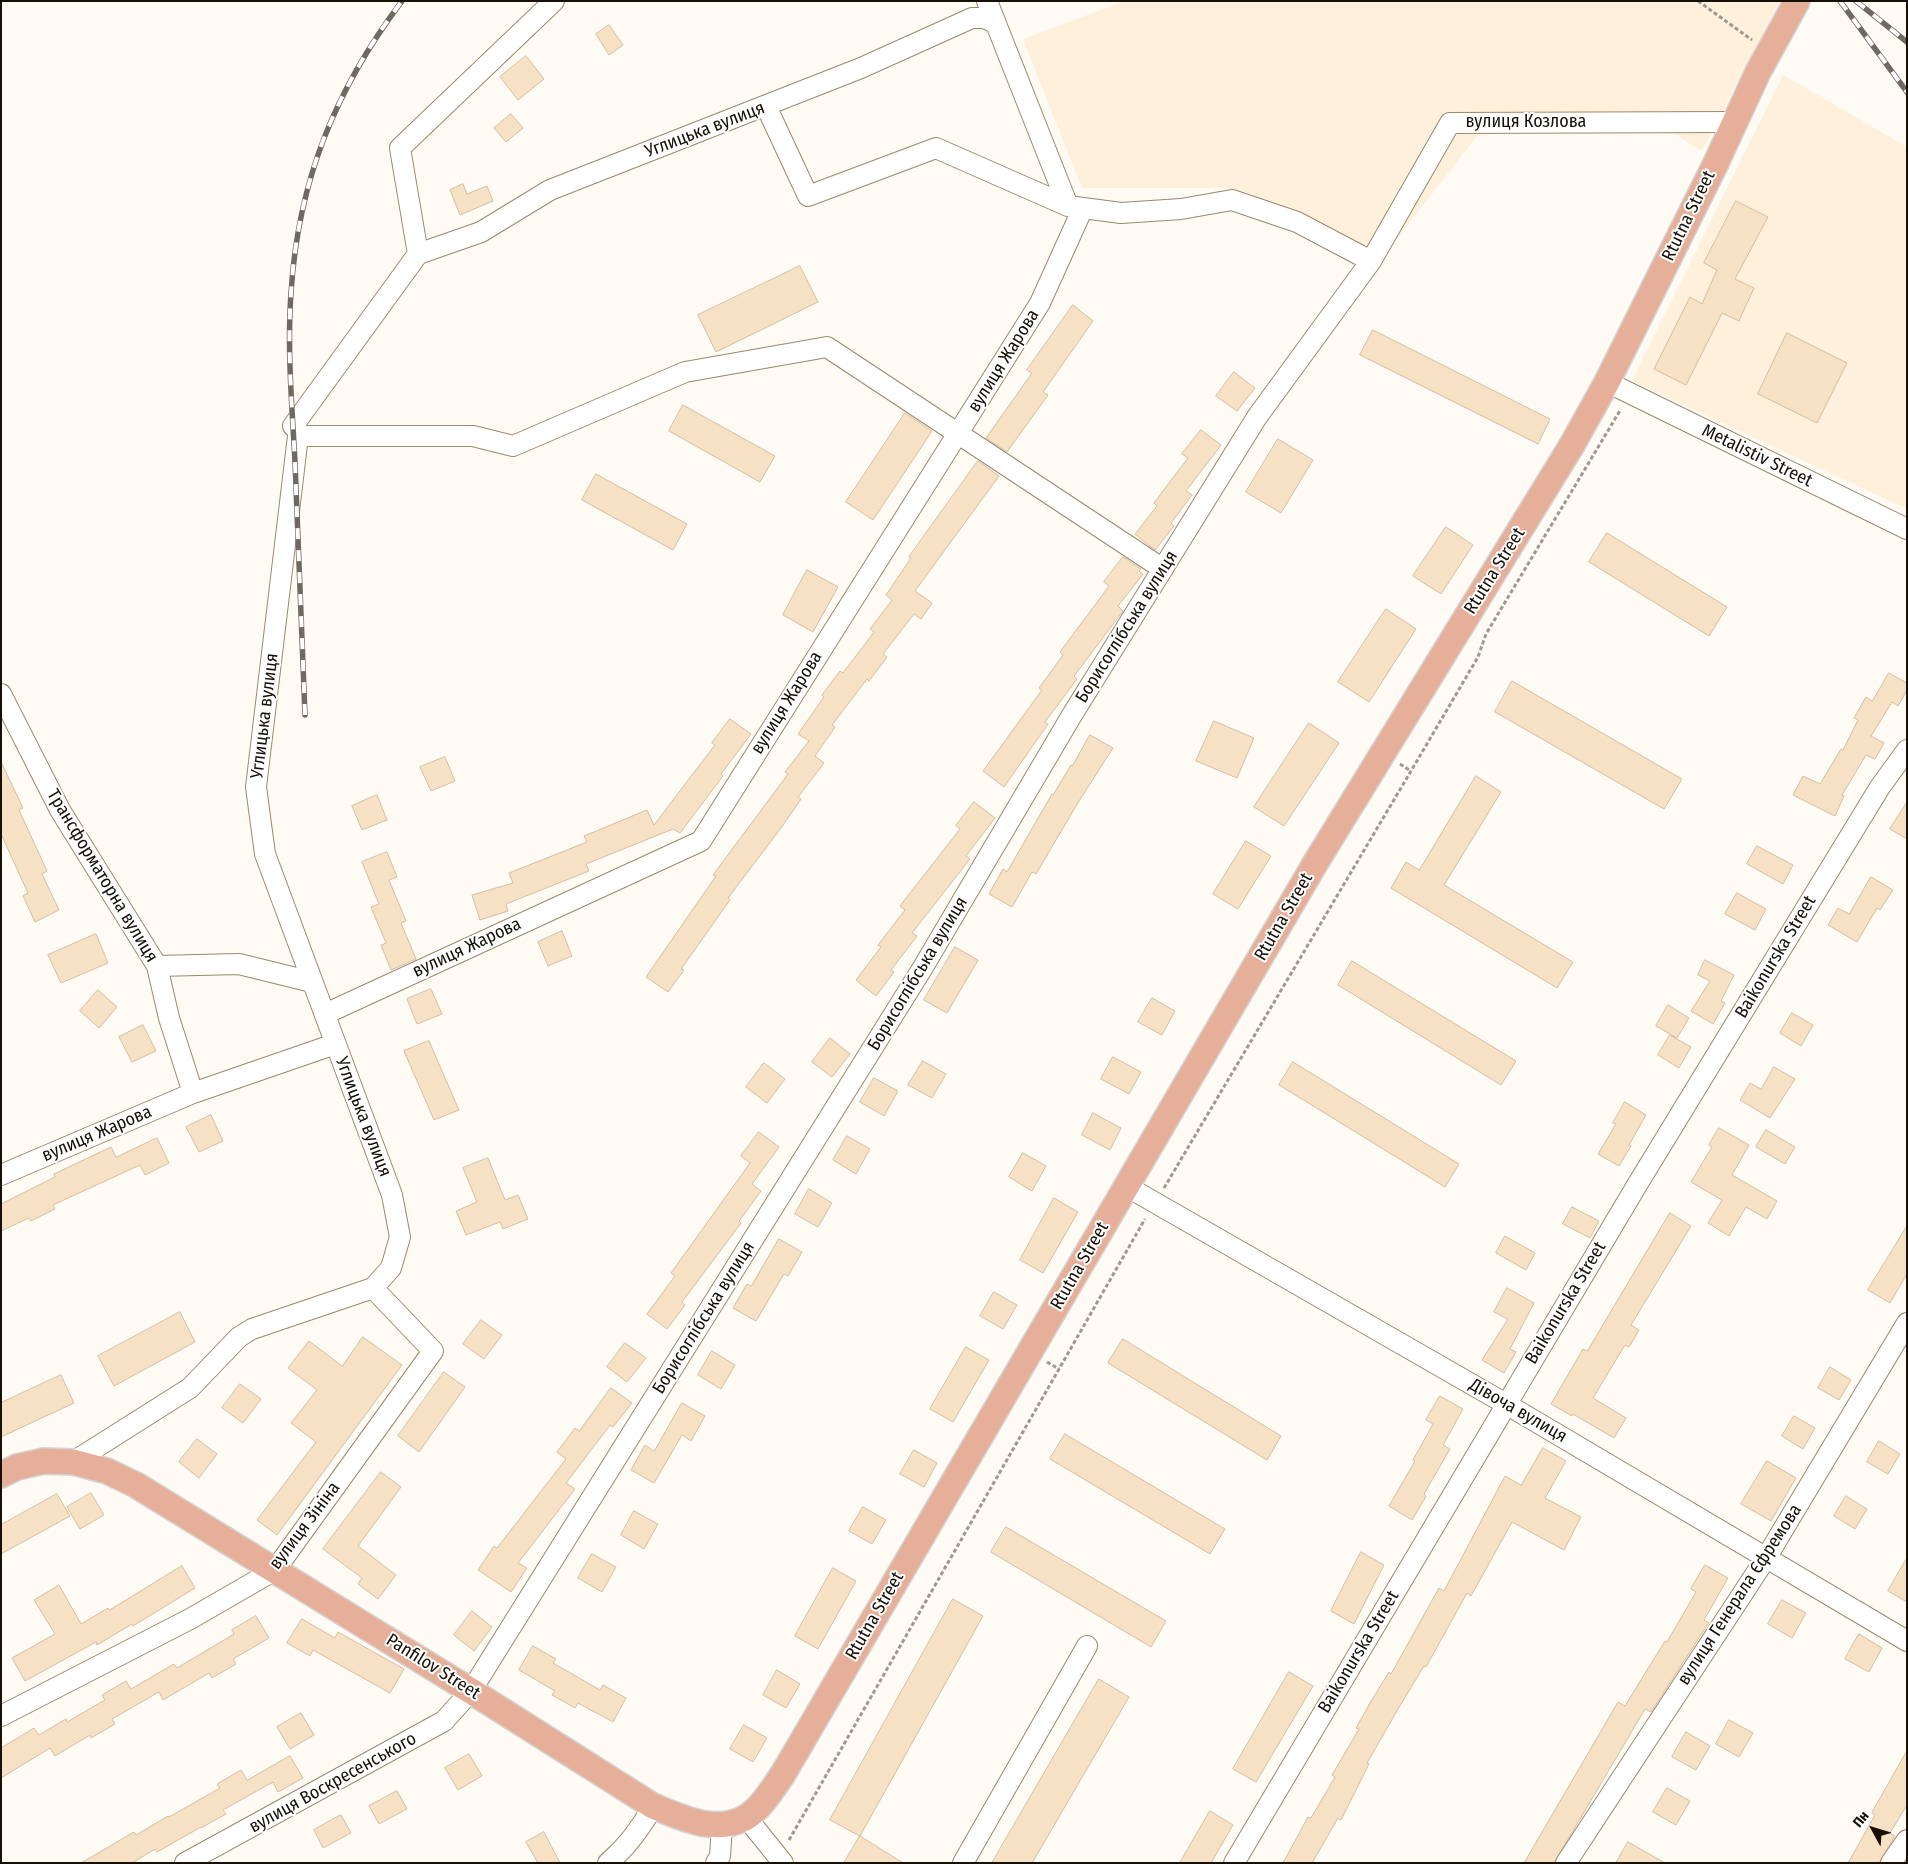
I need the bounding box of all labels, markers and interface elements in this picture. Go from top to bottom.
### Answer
street label: Углицька вулиця [642,97,768,163]
street label: вулиця Козлова [1466,111,1586,133]
street label: Rtutna Street [1658,167,1720,265]
street label: вулиця Жарова [964,306,1044,416]
street label: Metalistiv Street [1698,420,1816,492]
street label: Rtutna Street [1460,524,1530,618]
street label: Борисоглібська вулиця [1071,547,1183,707]
street label: вулиця Жарова [747,648,827,758]
street label: Углицька вулиця [247,652,283,780]
street label: Трансформаторна вулиця [42,786,162,966]
street label: Rtutna Street [1250,869,1318,965]
street label: Baikonurska Street [1731,892,1821,1022]
street label: Борисоглібська вулиця [864,893,972,1055]
street label: вулиця Жарова [409,913,525,983]
street label: Углицька вулиця [330,1054,396,1180]
street label: вулиця Жарова [39,1101,155,1167]
street label: Rtutna Street [1046,1218,1114,1314]
street label: Борисоглібська вулиця [648,1238,760,1398]
street label: Baikonurska Street [1521,1238,1611,1368]
street label: Дівоча вулиця [1465,1374,1571,1448]
street label: вулиця Зініна [265,1478,345,1574]
street label: вулиця Генерала Єфремова [1673,1501,1807,1689]
street label: Rtutna Street [841,1568,909,1664]
street label: Baikonurska Street [1314,1587,1404,1717]
street label: Panfilov Street [382,1630,484,1704]
street label: вулиця Воскресенського [246,1728,420,1838]
north arrow [1848,1804,1898,1854]
text: Пн [1849,1808,1873,1831]

